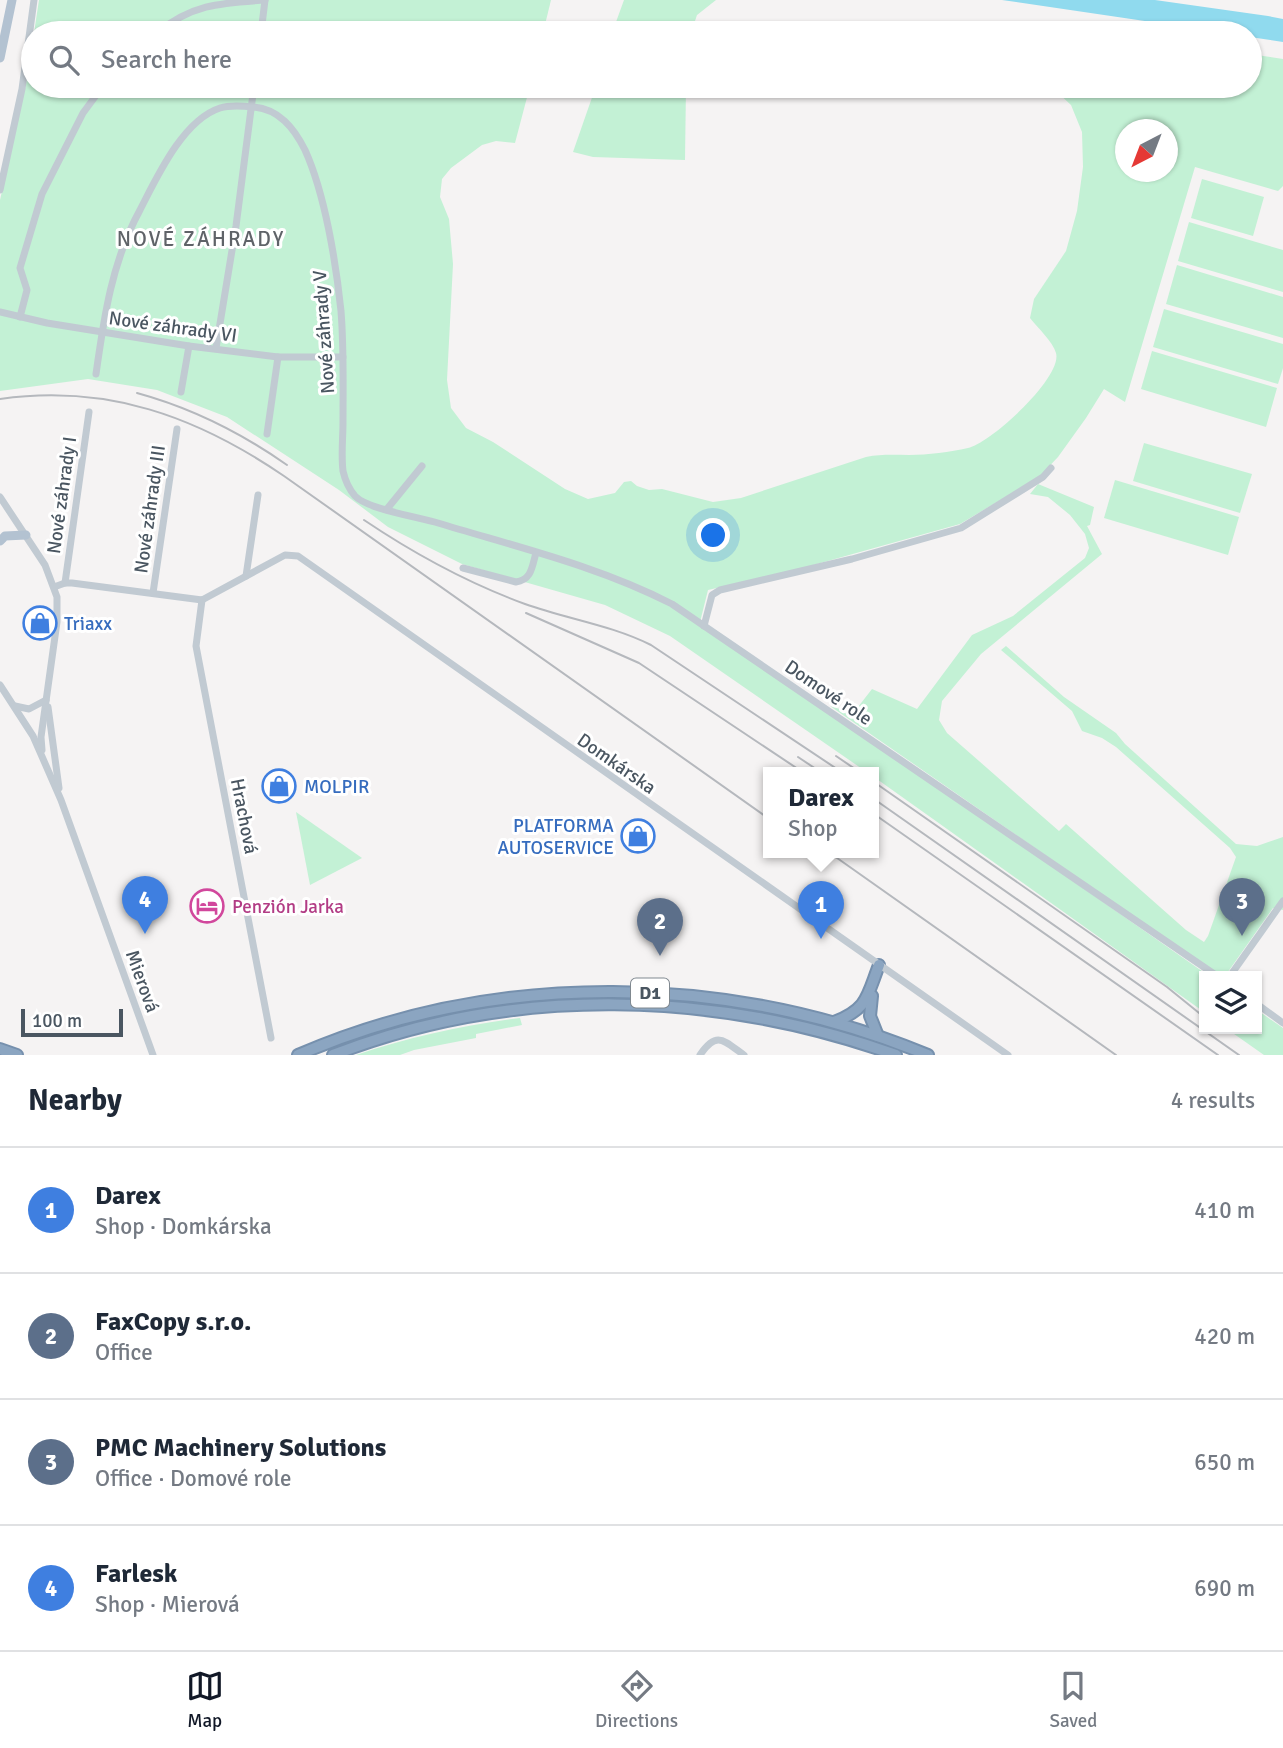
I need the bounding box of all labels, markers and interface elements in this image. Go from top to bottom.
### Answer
search box [21,21,1262,98]
icon: search [45,41,83,79]
text: Search here [101,44,232,76]
north arrow [1115,119,1178,182]
district label: NOVÉ ZÁHRADY [117,226,285,252]
street label: Nové záhrady V [308,269,340,394]
street label: Nové záhrady VI [107,306,238,348]
street label: Nové záhrady I [42,435,82,555]
street label: Nové záhrady III [129,443,171,575]
your location [696,518,730,552]
shop icon: Triaxx [21,604,59,642]
place label: Triaxx [64,612,112,636]
street label: Domové role [780,655,877,731]
street label: Domkárska [572,728,661,800]
shop icon: MOLPIR [260,767,298,805]
popup [763,767,879,858]
place label: MOLPIR [304,775,369,799]
street label: Hrachová [225,776,263,856]
text: Darex [788,782,854,814]
place label: PLATFORMA AUTOSERVICE [498,814,614,860]
text: Shop [788,814,838,843]
shop icon: PLATFORMA AUTOSERVICE [619,817,657,855]
pin: 4 [122,876,168,934]
pin: 3 [1219,878,1265,936]
pin: 1 [798,881,844,939]
hotel icon: Penzión Jarka [188,887,226,925]
place label: Penzión Jarka [232,895,344,919]
pin: 2 [637,898,683,956]
street label: Mierová [120,947,164,1016]
map controls [1199,971,1262,1034]
button: layers [1199,971,1262,1034]
road number: D1 [631,978,669,1008]
scale bar [21,1006,122,1038]
text: 100 m [32,1009,82,1033]
text: Nearby [28,1082,122,1119]
text: 4 results [1171,1086,1255,1115]
text: Darex [95,1180,161,1212]
text: 1 [45,1196,57,1225]
text: 410 m [1194,1196,1255,1225]
text: Shop · Domkárska [95,1212,272,1241]
text: FaxCopy s.r.o. [95,1306,251,1338]
text: 2 [45,1322,57,1351]
text: 420 m [1194,1322,1255,1351]
text: Office [95,1338,153,1367]
text: PMC Machinery Solutions [95,1432,386,1464]
text: 3 [45,1448,57,1477]
text: 650 m [1194,1448,1255,1477]
text: Office · Domové role [95,1464,292,1493]
text: Farlesk [95,1558,177,1590]
text: 4 [45,1574,57,1603]
text: 690 m [1194,1574,1255,1603]
text: Shop · Mierová [95,1590,240,1619]
tab: Map [186,1667,224,1733]
tab: Directions [595,1667,678,1733]
tab: Saved [1049,1667,1097,1733]

